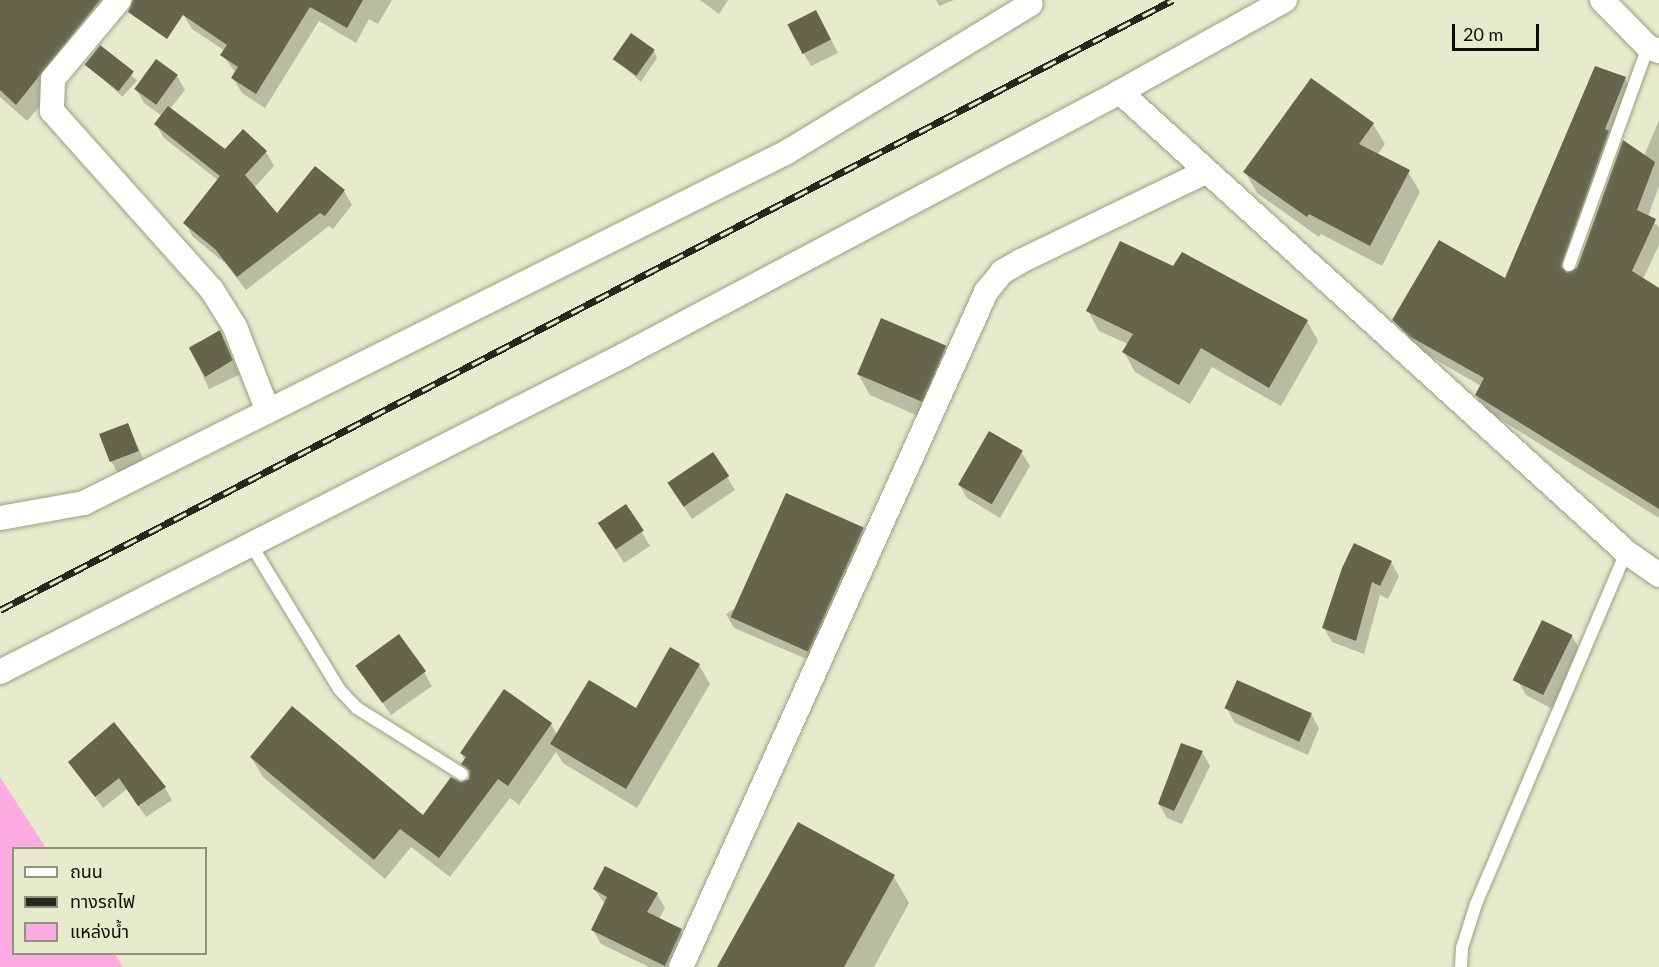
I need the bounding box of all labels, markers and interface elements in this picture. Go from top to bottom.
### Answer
scale bar [1455,12,1542,50]
text: 20 m [1463,23,1503,45]
legend [12,847,207,955]
text: ถนน [70,860,103,882]
text: ทางรถไฟ [70,890,135,912]
text: แหล่งน้ำ [70,920,129,942]

